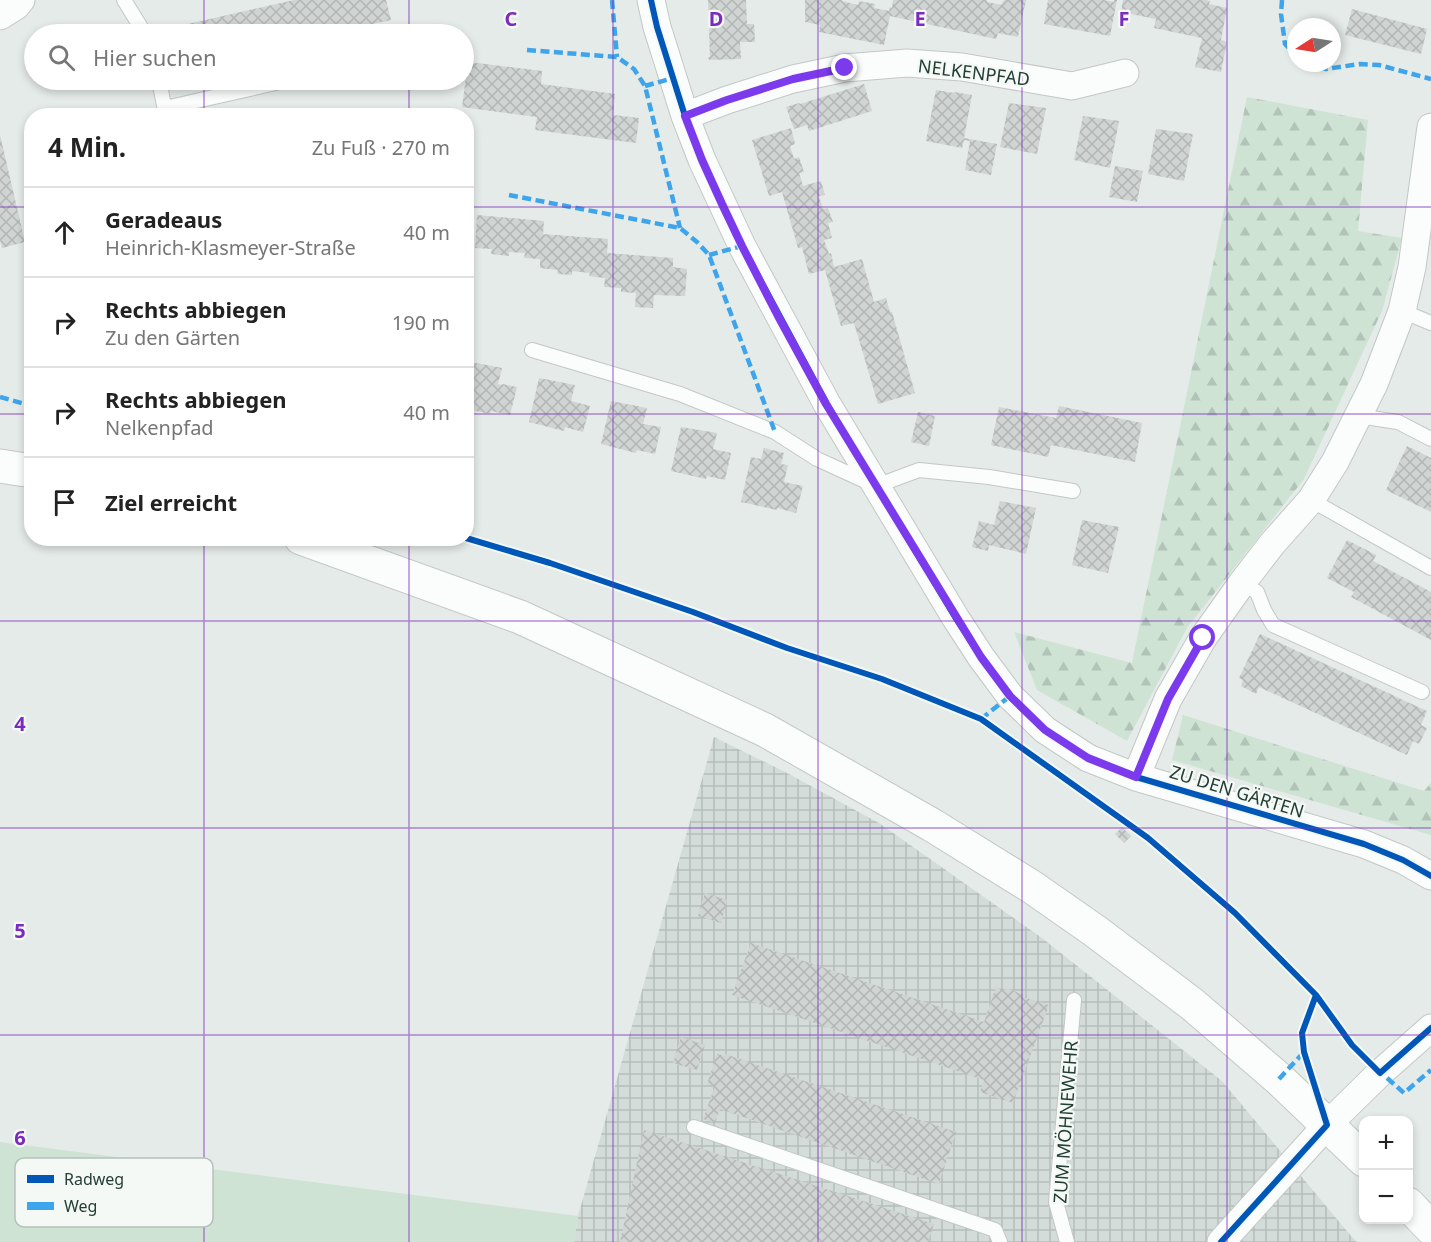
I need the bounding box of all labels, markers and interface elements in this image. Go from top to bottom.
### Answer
text: C [505,5,518,32]
text: D [709,5,723,32]
text: E [914,5,926,32]
text: F [1119,5,1129,32]
north arrow [1287,18,1341,72]
search box [24,24,474,90]
icon: search [45,41,78,74]
text: Hier suchen [93,42,217,72]
street label: NELKENPFAD [917,53,1031,91]
route end [831,54,857,80]
text: 4 Min. [48,129,126,165]
text: Zu Fuß · 270 m [312,134,450,161]
text: Geradeaus [105,204,222,234]
icon: ahead [48,216,81,249]
text: 40 m [403,219,450,246]
text: Heinrich-Klasmeyer-Straße [105,234,356,261]
text: Rechts abbiegen [105,294,287,324]
icon: right [48,306,81,339]
text: 190 m [392,309,450,336]
text: Zu den Gärten [105,324,240,351]
text: Rechts abbiegen [105,384,287,414]
icon: right [48,396,81,429]
text: 40 m [403,399,450,426]
text: Nelkenpfad [105,414,214,441]
icon: arrive [48,486,81,519]
text: Ziel erreicht [105,487,237,517]
route start [1189,624,1215,650]
text: 4 [14,710,26,737]
street label: ZU DEN GÄRTEN [1167,759,1307,823]
text: 5 [14,917,26,944]
street label: ZUM MÖHNEWEHR [1047,1040,1083,1204]
map controls [1359,1116,1413,1224]
button: + [1359,1116,1413,1170]
text: 6 [14,1124,26,1151]
legend [15,1158,213,1227]
text: Radweg [64,1168,124,1190]
button: − [1359,1170,1413,1224]
text: Weg [64,1195,97,1217]

